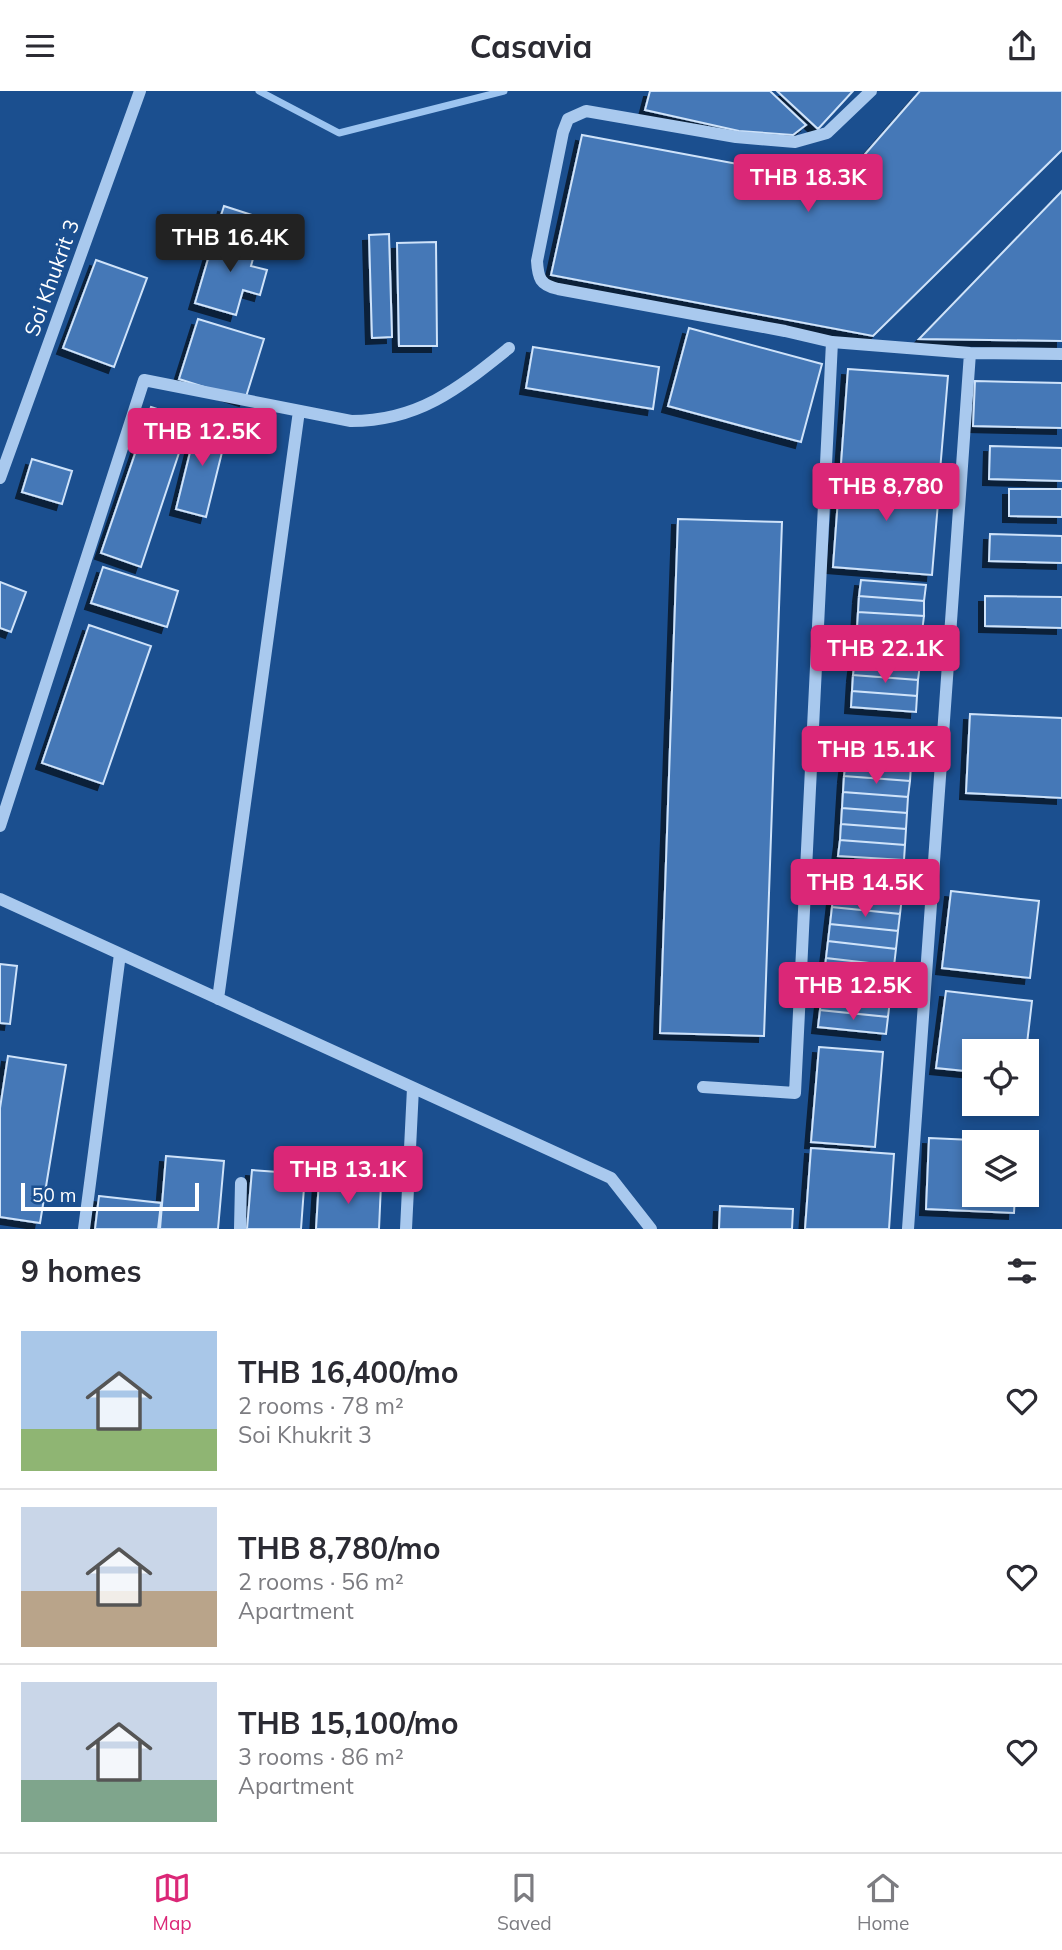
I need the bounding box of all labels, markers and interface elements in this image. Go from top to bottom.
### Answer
text: Casavia [470,26,592,66]
icon: menu [21,27,59,65]
icon: share [1003,27,1041,65]
pin: THB 18.3K [728,155,888,214]
text: THB 18.3K [750,162,866,191]
pin: THB 16.4K [150,215,310,274]
street label: Soi Khukrit 3 [18,216,84,340]
text: THB 16.4K [172,222,288,251]
pin: THB 12.5K [122,409,282,468]
text: THB 12.5K [144,416,260,445]
pin: THB 8,780 [806,463,966,523]
text: THB 8,780 [828,471,944,500]
pin: THB 22.1K [805,625,965,685]
text: THB 22.1K [827,633,943,662]
pin: THB 15.1K [796,727,956,786]
text: THB 15.1K [818,734,934,763]
pin: THB 14.5K [785,859,945,919]
text: THB 14.5K [807,867,923,896]
pin: THB 12.5K [773,963,933,1022]
text: THB 12.5K [795,970,911,999]
map controls [962,1039,1039,1207]
button: locate [962,1039,1039,1116]
button: layers [962,1130,1039,1207]
pin: THB 13.1K [268,1147,428,1206]
text: THB 13.1K [290,1154,406,1183]
scale bar [21,1180,200,1212]
text: 50 m [32,1183,76,1207]
text: 9 homes [21,1252,142,1290]
icon: filters [1003,1252,1041,1290]
text: THB 16,400/mo [238,1353,459,1391]
icon: home [77,1359,161,1443]
icon: heart [1003,1382,1041,1420]
text: 2 rooms · 78 m² [238,1391,404,1420]
text: Soi Khukrit 3 [238,1420,372,1449]
text: THB 8,780/mo [238,1529,441,1567]
icon: home [77,1535,161,1619]
icon: heart [1003,1558,1041,1596]
text: 2 rooms · 56 m² [238,1567,404,1596]
text: Apartment [238,1596,354,1625]
text: THB 15,100/mo [238,1704,459,1742]
icon: home [77,1710,161,1794]
icon: heart [1003,1733,1041,1771]
text: 3 rooms · 86 m² [238,1742,404,1771]
text: Apartment [238,1771,354,1800]
tab: Map [153,1869,192,1935]
tab: Saved [497,1869,552,1935]
tab: Home [857,1869,909,1935]

